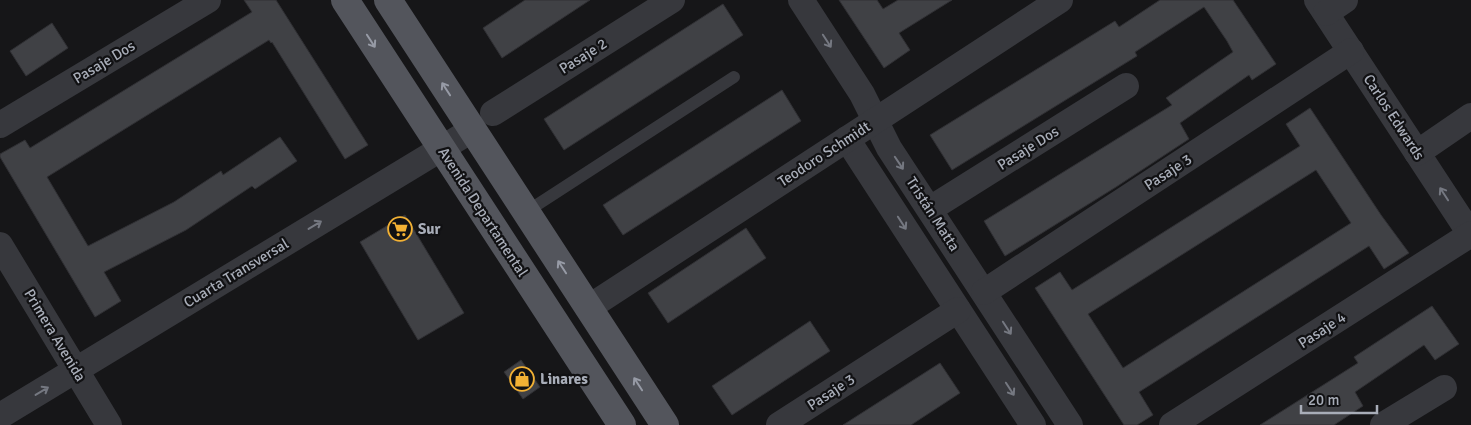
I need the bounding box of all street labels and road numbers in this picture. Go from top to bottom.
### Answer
street label: Pasaje 2 [556,34,610,78]
street label: Pasaje Dos [70,36,139,87]
street label: Carlos Edwards [1360,71,1429,164]
street label: Teodoro Schmidt [775,117,873,191]
street label: Pasaje Dos [994,122,1062,174]
street label: Avenida Departamental [434,144,532,280]
street label: Pasaje 3 [1141,150,1195,194]
street label: Tristán Matta [902,173,964,255]
street label: Cuarta Transversal [180,235,292,311]
street label: Primera Avenida [20,285,90,385]
street label: Pasaje 4 [1295,308,1349,352]
street label: Pasaje 3 [804,370,858,414]

